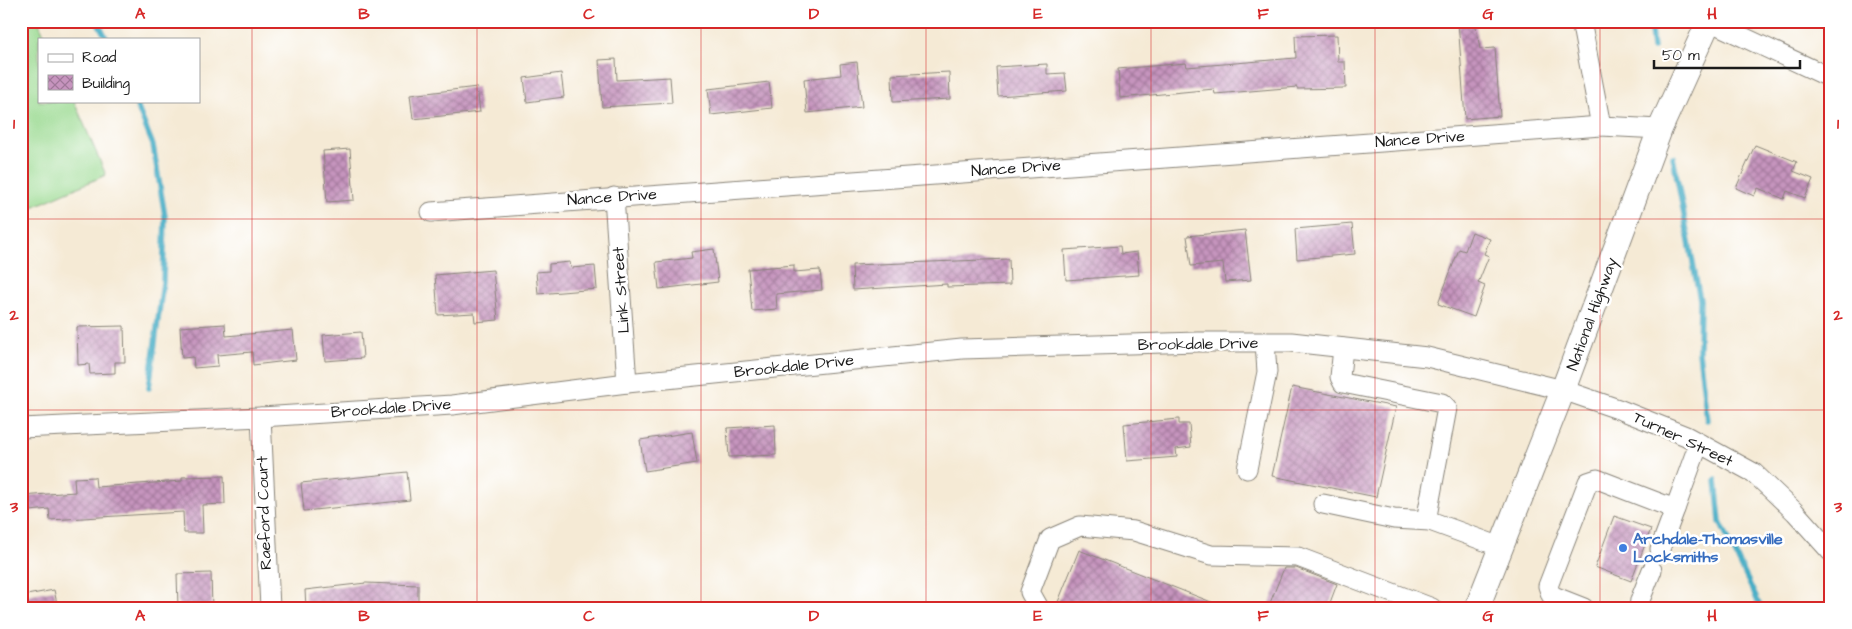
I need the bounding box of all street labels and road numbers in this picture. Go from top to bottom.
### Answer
street label: Nance Drive [1374,125,1466,153]
street label: Nance Drive [970,154,1062,182]
street label: Nance Drive [566,183,658,211]
street label: Link Street [607,245,635,334]
street label: National Highway [1561,254,1624,374]
street label: Brookdale Drive [1138,332,1259,356]
street label: Brookdale Drive [733,349,855,383]
street label: Brookdale Drive [330,393,452,423]
street label: Turner Street [1629,406,1737,472]
street label: Raeford Court [251,455,277,570]

